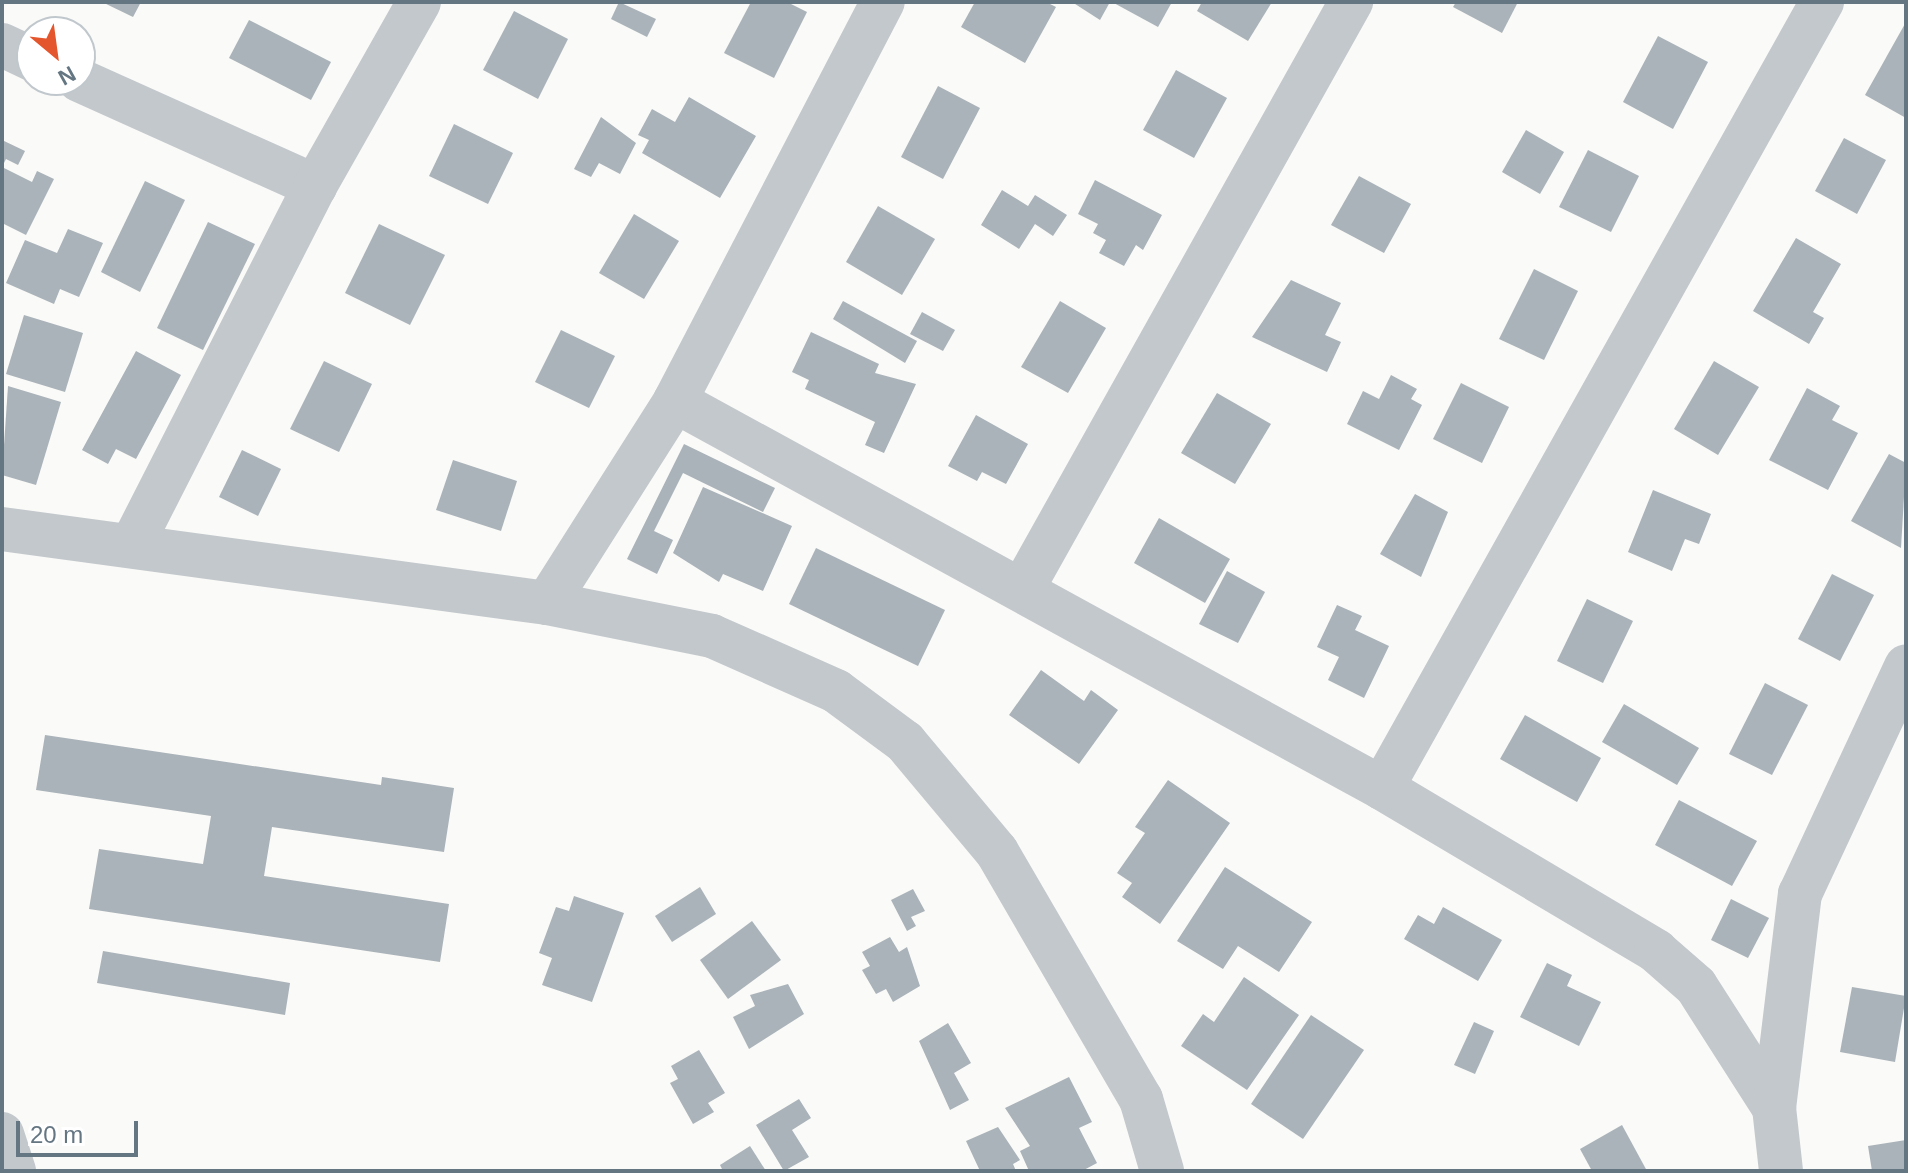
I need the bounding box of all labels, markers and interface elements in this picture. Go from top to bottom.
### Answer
north arrow [16,16,96,96]
text: N [54,61,80,90]
scale bar [20,1105,142,1155]
text: 20 m [30,1121,83,1148]

